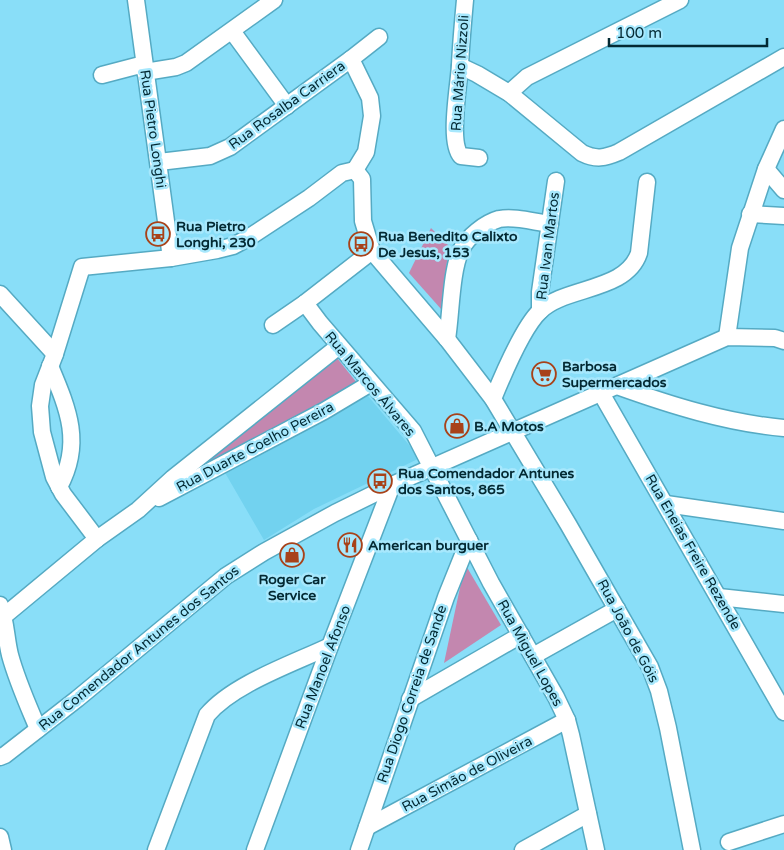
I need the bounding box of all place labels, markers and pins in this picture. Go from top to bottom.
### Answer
place label: Rua Pietro Longhi, 230 [176,218,256,251]
bus stop icon: Rua Pietro Longhi, 230 [145,221,171,247]
place label: Rua Benedito Calixto De Jesus, 153 [378,228,518,261]
bus stop icon: Rua Benedito Calixto De Jesus, 153 [348,231,374,257]
place label: Barbosa Supermercados [562,358,667,391]
supermarket icon: Barbosa Supermercados [531,361,557,387]
shop icon: B.A Motos [444,413,470,439]
place label: B.A Motos [474,418,544,435]
place label: Rua Comendador Antunes dos Santos, 865 [398,465,574,498]
bus stop icon: Rua Comendador Antunes dos Santos, 865 [367,468,393,494]
restaurant icon: American burguer [337,532,363,558]
place label: American burguer [368,537,489,554]
shop icon: Roger Car Service [279,542,305,568]
place label: Roger Car Service [258,571,326,604]

